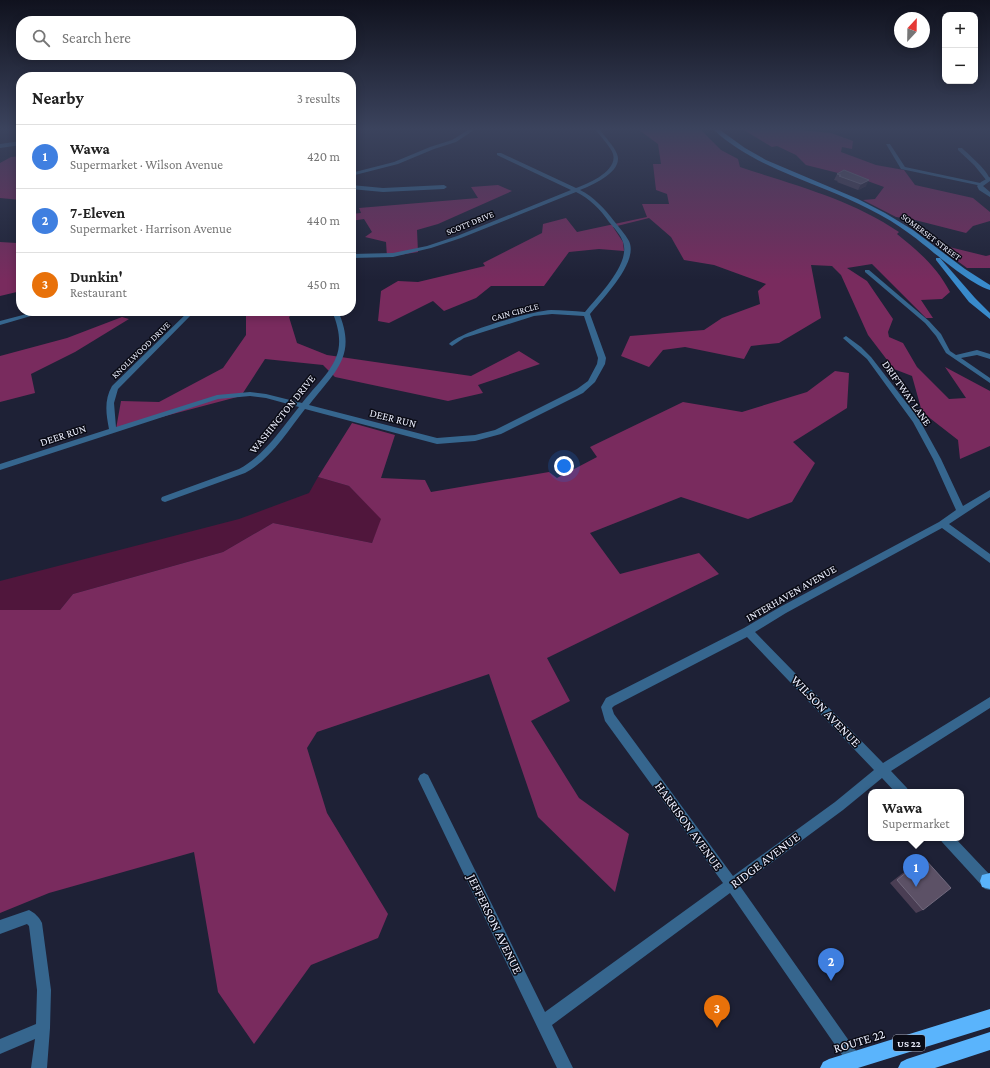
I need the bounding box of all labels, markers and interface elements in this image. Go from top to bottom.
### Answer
north arrow [894,12,930,48]
map controls [942,12,978,84]
button: + [942,12,978,48]
search box [16,16,356,60]
icon: search [30,27,52,49]
text: Search here [62,30,131,46]
button: − [942,48,978,84]
text: Nearby [32,89,84,108]
text: 3 results [297,91,340,106]
text: Wawa [70,141,110,157]
text: 1 [43,149,47,164]
text: 420 m [307,149,340,164]
text: Supermarket · Wilson Avenue [70,157,223,172]
text: 7-Eleven [70,205,125,221]
street label: SCOTT DRIVE [445,209,495,237]
street label: SOMERSET STREET [899,211,963,263]
text: 2 [42,213,48,228]
text: 440 m [306,213,340,228]
text: Supermarket · Harrison Avenue [70,221,232,236]
text: Dunkin' [70,269,123,285]
text: 3 [42,277,48,292]
text: 450 m [307,277,340,292]
text: Restaurant [70,285,127,300]
street label: CAIN CIRCLE [490,301,540,323]
street label: KNOLLWOOD DRIVE [110,319,172,380]
street label: DRIFTWAY LANE [880,358,934,428]
street label: WASHINGTON DRIVE [247,372,317,456]
street label: DEER RUN [368,406,418,430]
street label: DEER RUN [38,422,88,448]
your location [554,456,574,476]
street label: INTERHAVEN AVENUE [744,562,838,624]
street label: WILSON AVENUE [788,672,864,750]
street label: HARRISON AVENUE [652,779,726,873]
popup [868,789,964,841]
text: Wawa [882,800,922,816]
text: Supermarket [882,816,950,831]
street label: RIDGE AVENUE [727,829,803,891]
pin: 1 [903,854,929,887]
street label: JEFFERSON AVENUE [464,871,526,976]
pin: 2 [818,948,844,981]
pin: 3 [704,995,730,1028]
street label: ROUTE 22 [831,1026,887,1056]
road number: US 22 [893,1035,925,1051]

